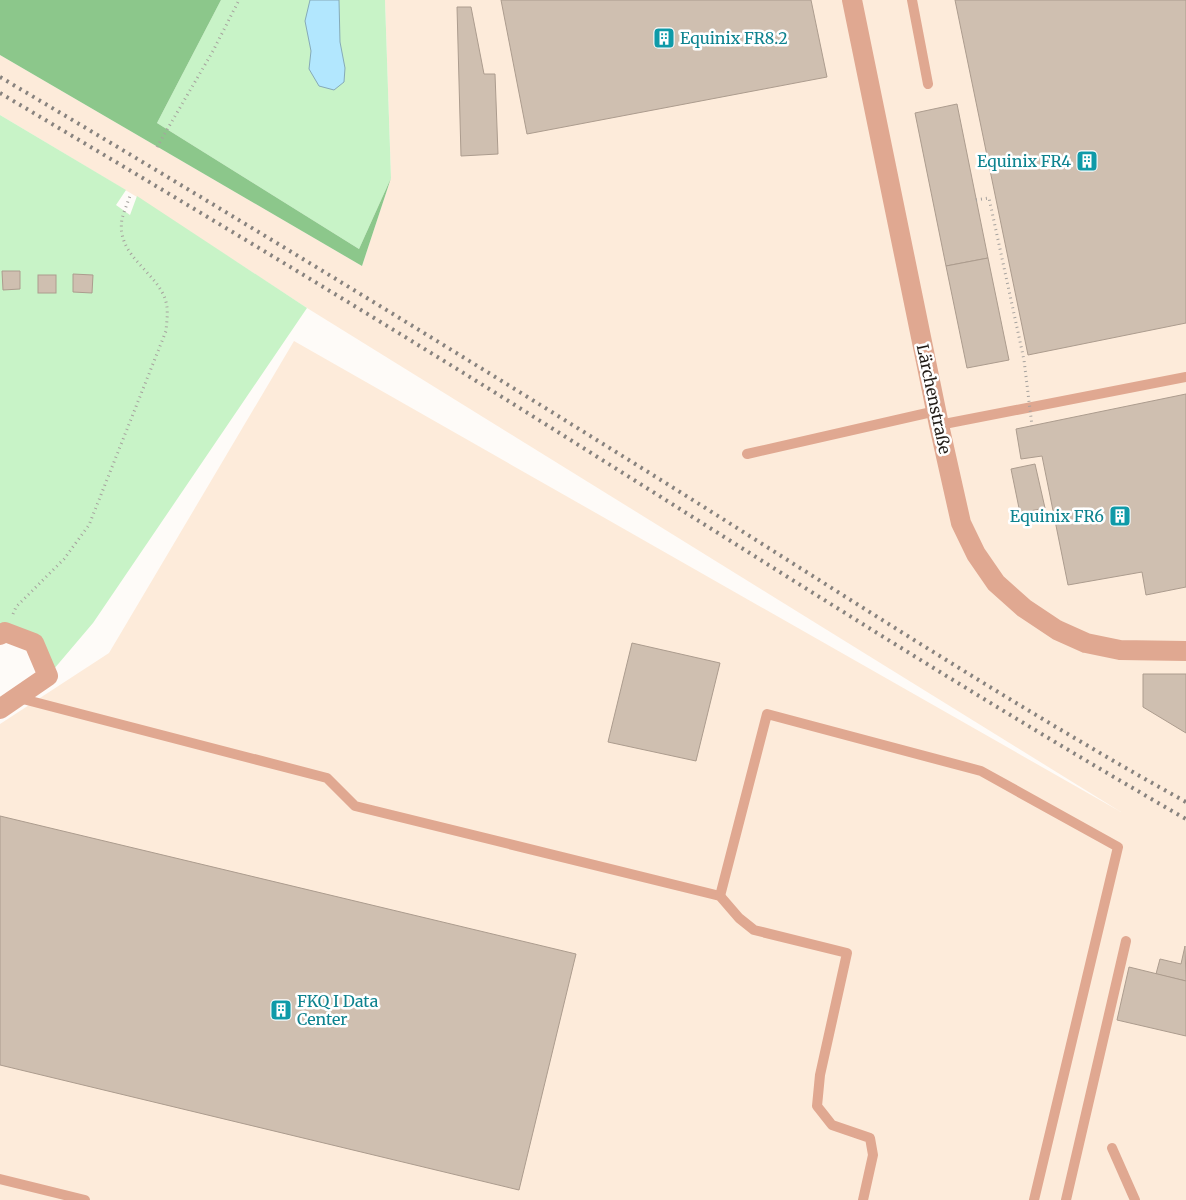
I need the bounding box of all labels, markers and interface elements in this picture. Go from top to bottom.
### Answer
building icon: Equinix FR8.2 [652,26,676,50]
place label: Equinix FR8.2 [680,28,788,48]
building icon: Equinix FR4 [1075,149,1099,173]
place label: Equinix FR4 [977,151,1071,171]
street label: Lärchenstraße [913,342,955,456]
building icon: Equinix FR6 [1108,504,1132,528]
place label: Equinix FR6 [1010,506,1104,526]
place label: FKQ I Data Center [297,991,379,1029]
building icon: FKQ I Data Center [269,998,293,1022]

